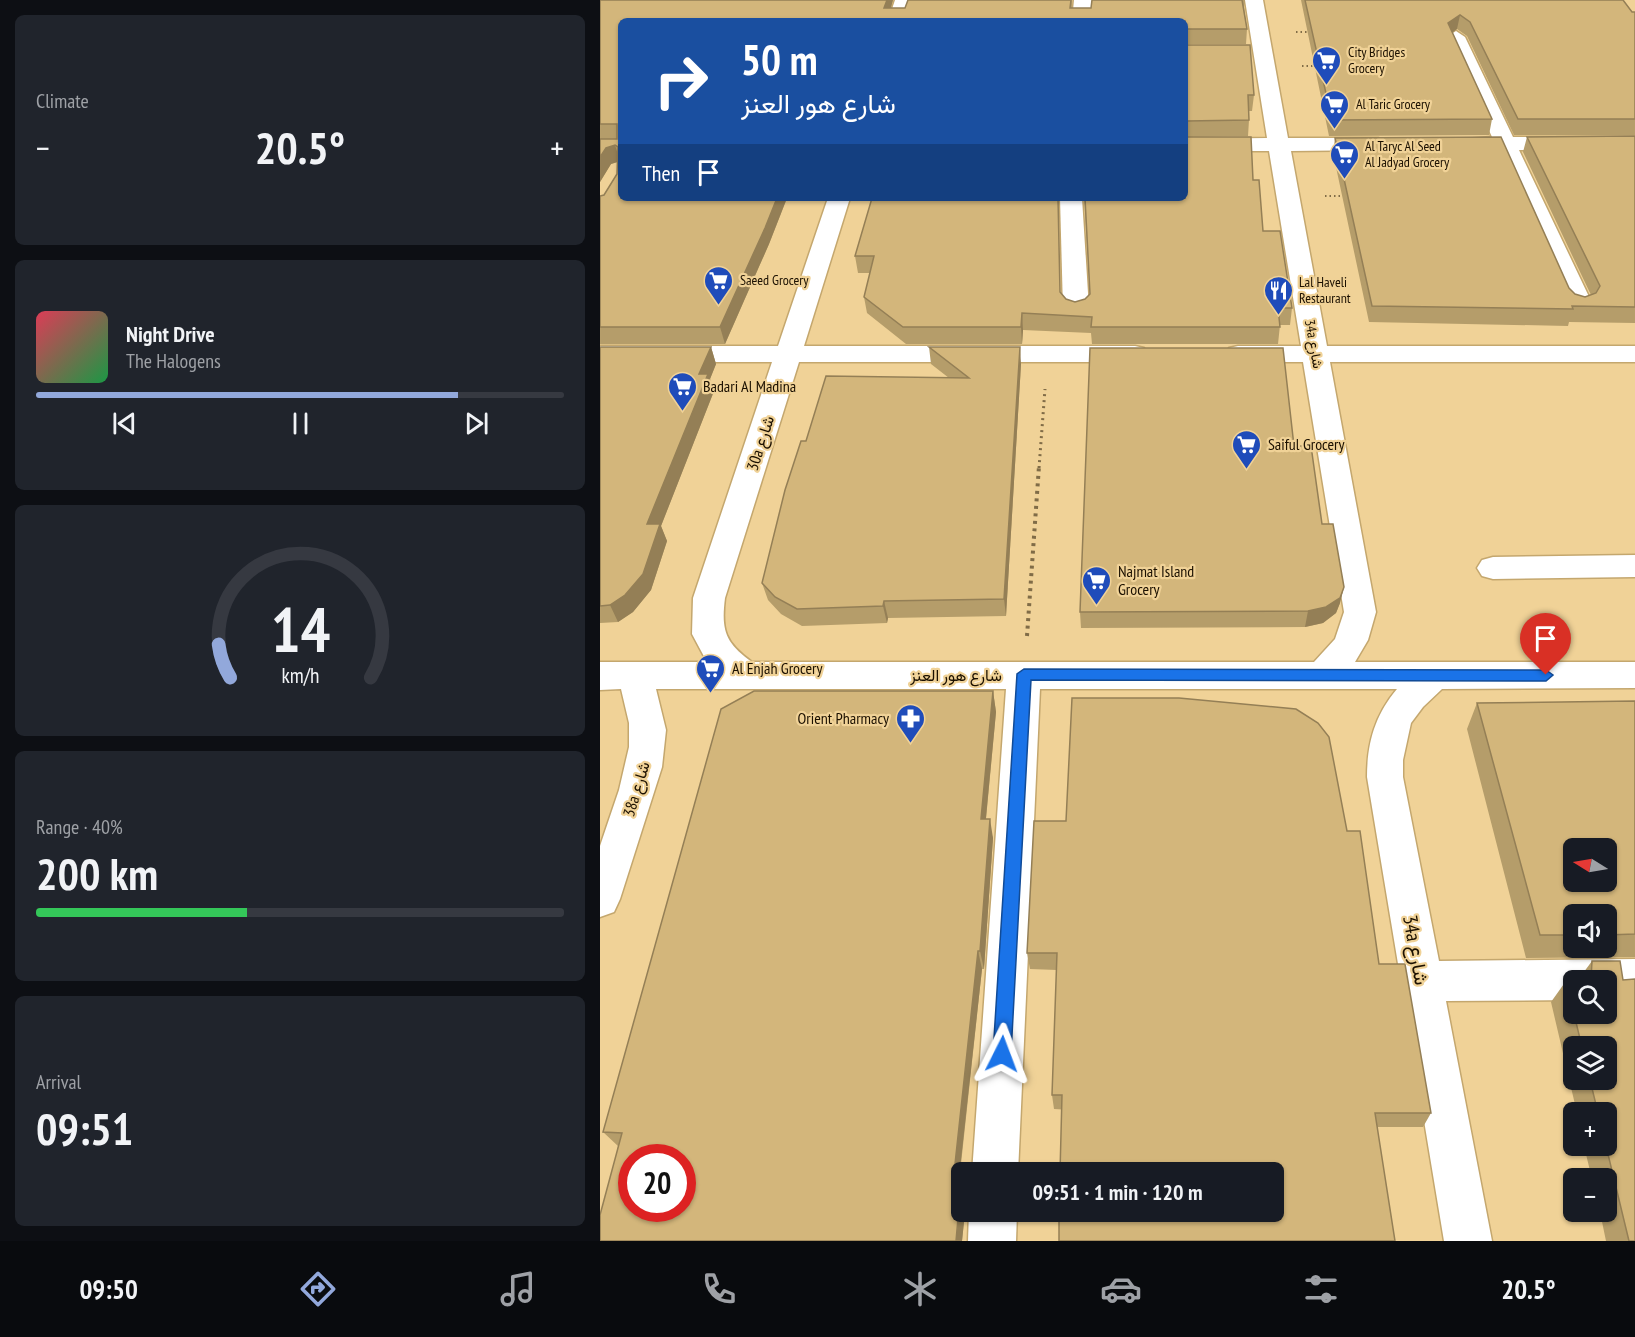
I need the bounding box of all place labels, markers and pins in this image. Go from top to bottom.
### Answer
place label: City Bridges Grocery [1348,43,1405,77]
supermarket icon: City Bridges Grocery [1311,44,1343,86]
supermarket icon: Al Taric Grocery [1319,88,1351,130]
place label: Al Taric Grocery [1356,95,1431,113]
place label: Al Taryc Al Seed Al Jadyad Grocery [1365,137,1450,171]
supermarket icon: Al Taryc Al Seed Al Jadyad Grocery [1328,138,1360,180]
supermarket icon: Saeed Grocery [703,264,735,306]
place label: Saeed Grocery [740,271,809,289]
place label: Lal Haveli Restaurant [1299,273,1351,307]
restaurant icon: Lal Haveli Restaurant [1262,274,1294,316]
supermarket icon: Badari Al Madina [666,370,698,412]
place label: Badari Al Madina [703,376,796,396]
supermarket icon: Saiful Grocery [1231,428,1263,470]
place label: Saiful Grocery [1268,434,1345,454]
place label: Najmat Island Grocery [1118,561,1194,599]
supermarket icon: Najmat Island Grocery [1081,564,1113,606]
pin [1520,613,1571,675]
supermarket icon: Al Enjah Grocery [695,652,727,694]
place label: Al Enjah Grocery [732,658,822,678]
pharmacy icon: Orient Pharmacy [894,702,926,744]
place label: Orient Pharmacy [798,708,889,728]

